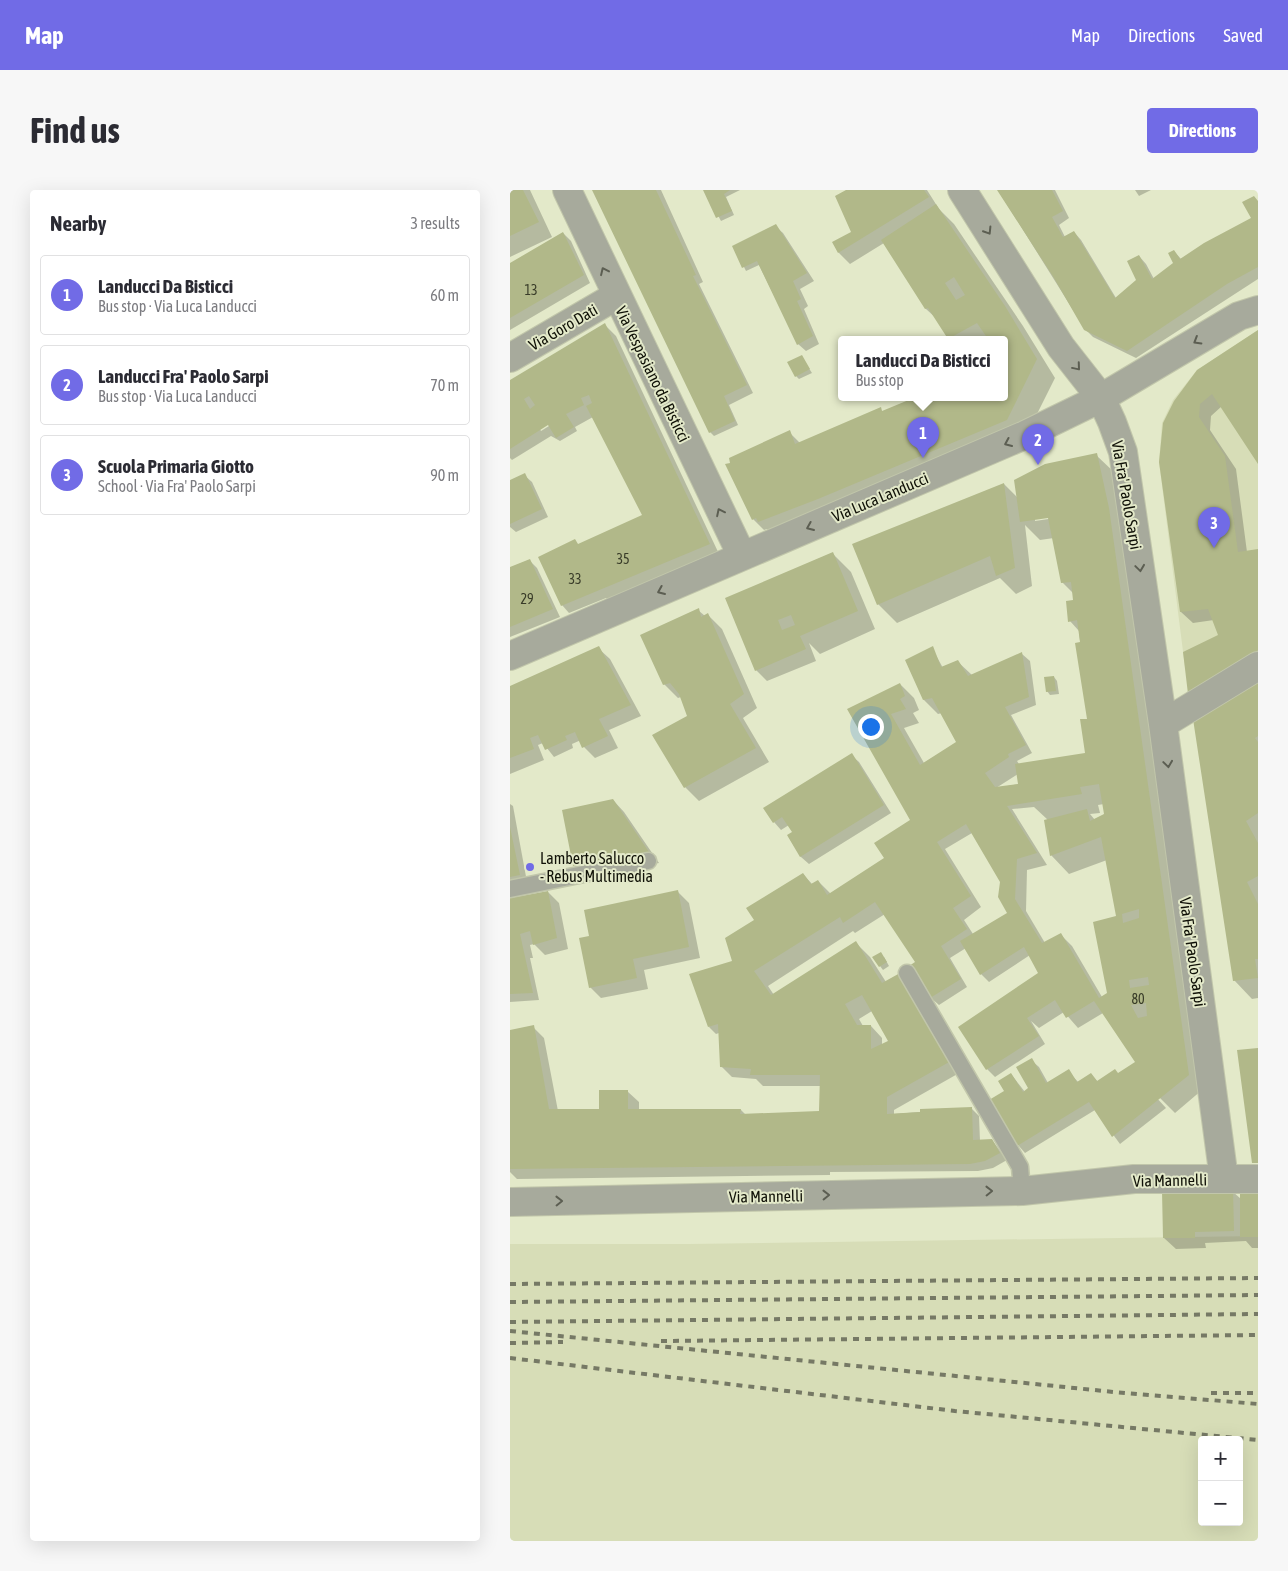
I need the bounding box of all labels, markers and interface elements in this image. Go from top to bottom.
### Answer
text: Map [25,22,64,49]
text: Map [1071,25,1100,46]
text: Directions [1128,25,1195,46]
text: Saved [1223,25,1263,46]
button: Directions [1147,108,1258,153]
text: Find us [30,110,120,150]
text: Nearby [50,211,106,235]
text: 3 results [410,214,460,232]
one-way arrow [982,226,991,235]
one-way arrow [600,267,611,276]
text: Landucci Da Bisticci [98,275,233,297]
house number: 13 [524,282,538,298]
text: 1 [63,286,71,304]
text: 60 m [430,286,459,304]
text: Bus stop · Via Luca Landucci [98,297,257,315]
street label: Via Goro Dati [525,300,601,354]
street label: Via Vespasiano da Bisticci [611,303,694,445]
one-way arrow [1194,335,1203,345]
popup [838,336,1008,401]
text: Landucci Da Bisticci [855,349,991,371]
one-way arrow [1072,361,1081,370]
text: Landucci Fra' Paolo Sarpi [98,365,269,387]
text: Bus stop [855,371,904,389]
text: 2 [63,376,71,394]
text: 70 m [430,376,459,394]
text: Bus stop · Via Luca Landucci [98,387,257,405]
pin: 1 [907,417,939,458]
pin: 2 [1022,424,1054,465]
one-way arrow [1004,436,1013,447]
street label: Via Fra' Paolo Sarpi [1108,439,1145,551]
text: Scuola Primaria Giotto [98,455,254,477]
text: 3 [63,466,71,484]
text: 90 m [430,466,459,484]
street label: Via Luca Landucci [829,469,931,525]
text: School · Via Fra' Paolo Sarpi [98,477,256,495]
pin: 3 [1198,507,1230,548]
one-way arrow [716,508,726,517]
one-way arrow [806,521,815,531]
house number: 35 [616,551,630,567]
one-way arrow [1134,564,1144,573]
house number: 33 [568,571,582,587]
one-way arrow [657,584,666,595]
house number: 29 [520,591,534,607]
your location [858,714,884,740]
one-way arrow [1162,760,1173,768]
place label: Lamberto Salucco - Rebus Multimedia [540,849,653,885]
marker: Lamberto Salucco - Rebus Multimedia [524,861,536,873]
street label: Via Fra' Paolo Sarpi [1175,896,1210,1008]
house number: 80 [1131,991,1145,1007]
street label: Via Mannelli [1133,1170,1207,1190]
street label: Via Mannelli [729,1186,803,1206]
one-way arrow [985,1186,993,1197]
one-way arrow [822,1190,830,1200]
one-way arrow [555,1196,563,1206]
map controls [1198,1436,1243,1526]
button: + [1198,1436,1243,1481]
button: − [1198,1481,1243,1526]

